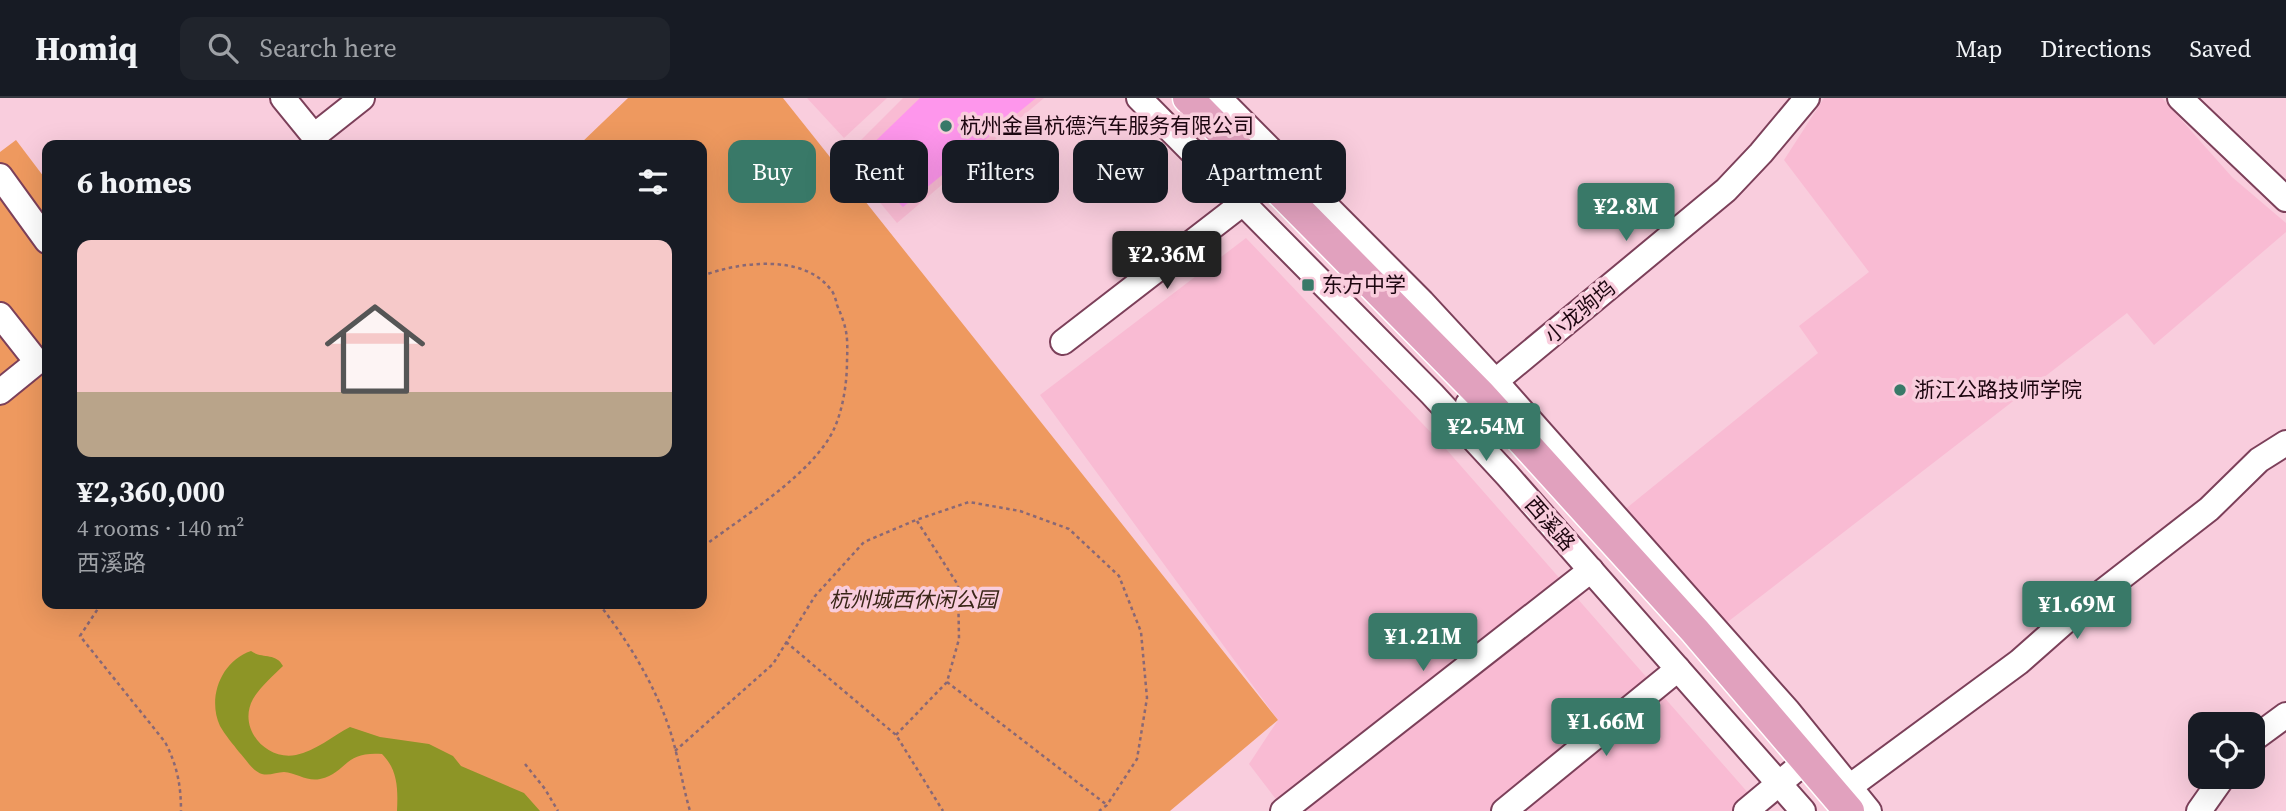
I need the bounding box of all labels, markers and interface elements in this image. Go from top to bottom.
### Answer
search box [180,17,670,80]
text: Homiq [35,26,138,71]
icon: search [204,29,242,67]
text: Search here [260,30,397,66]
text: Map [1955,32,2002,65]
text: Directions [2040,32,2151,65]
text: Saved [2189,32,2251,65]
place label: 杭州金昌杭德汽车服务有限公司 [960,111,1254,140]
marker: 杭州金昌杭德汽车服务有限公司 [938,118,954,134]
chip: Buy [728,140,816,203]
chip: Rent [830,140,928,203]
chip: Filters [942,140,1059,203]
chip: New [1073,140,1168,203]
chip: Apartment [1182,140,1346,203]
text: 6 homes [77,162,192,203]
icon: filters [634,163,672,201]
pin: ¥2.8M [1577,184,1675,243]
text: ¥2.8M [1594,190,1658,222]
pin: ¥2.36M [1110,232,1224,291]
text: ¥2.36M [1128,238,1206,270]
place label: 东方中学 [1322,270,1406,299]
street label: 小龙驹坞 [1538,274,1621,350]
marker: 东方中学 [1300,277,1316,293]
icon: home [312,286,438,412]
place label: 浙江公路技师学院 [1914,375,2082,404]
marker: 浙江公路技师学院 [1892,382,1908,398]
pin: ¥2.54M [1429,404,1543,463]
text: ¥2.54M [1447,410,1525,442]
text: ¥2,360,000 [77,471,225,512]
street label: 西溪路 [1519,490,1582,557]
text: 4 rooms · 140 m² [77,512,244,544]
text: 西溪路 [77,547,146,579]
pin: ¥1.69M [2020,582,2134,641]
park label: 杭州城西休闲公园 [829,585,1000,614]
text: ¥1.69M [2038,588,2116,620]
pin: ¥1.21M [1366,614,1480,673]
text: ¥1.21M [1384,620,1462,652]
pin: ¥1.66M [1549,698,1663,758]
text: ¥1.66M [1567,705,1645,737]
map controls [2188,712,2265,789]
button: locate [2188,712,2265,789]

